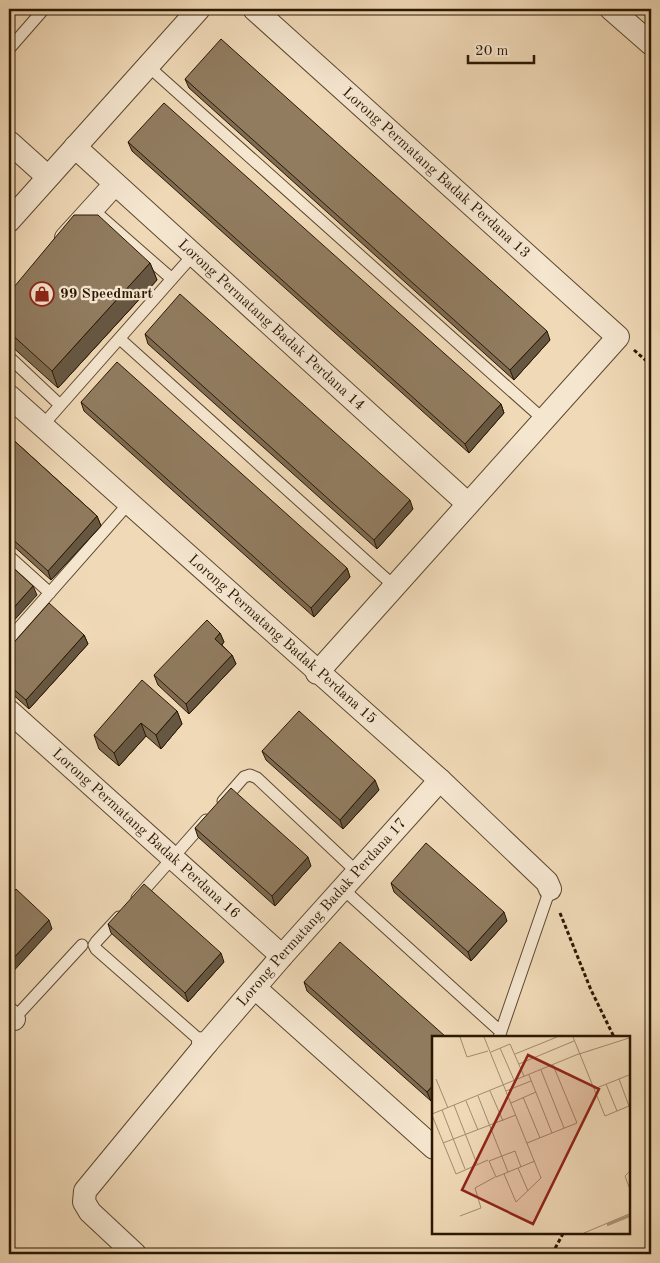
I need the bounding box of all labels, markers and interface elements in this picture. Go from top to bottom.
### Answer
scale bar [468,32,534,64]
text: 20 m [475,44,509,59]
street label: Lorong Permatang Badak Perdana 13 [339,85,533,261]
street label: Lorong Permatang Badak Perdana 14 [175,237,367,414]
shop icon: 99 Speedmart [29,281,55,307]
place label: 99 Speedmart [60,287,153,302]
street label: Lorong Permatang Badak Perdana 15 [185,552,379,727]
street label: Lorong Permatang Badak Perdana 16 [49,746,243,922]
street label: Lorong Permatang Badak Perdana 17 [234,815,409,1009]
inset map [432,1036,630,1233]

